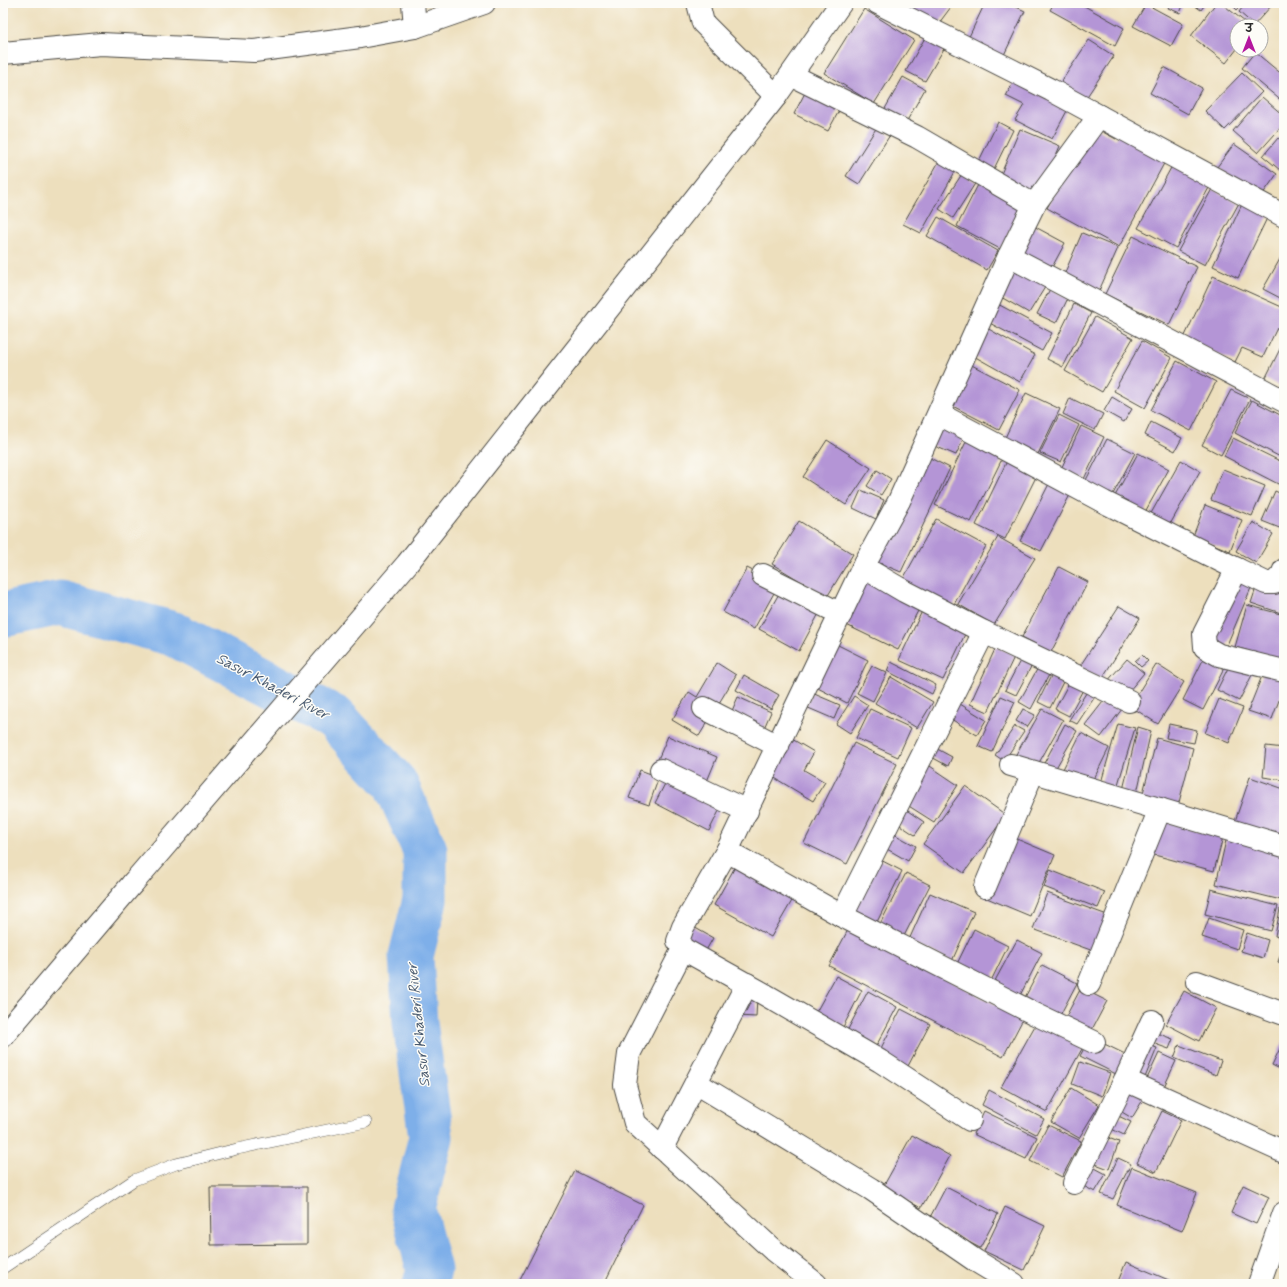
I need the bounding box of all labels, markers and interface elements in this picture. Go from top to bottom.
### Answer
north arrow [1229,18,1269,58]
text: उ [1244,22,1254,36]
water label: Sasur Khaderi River [213,649,334,726]
water label: Sasur Khaderi River [402,960,435,1088]

